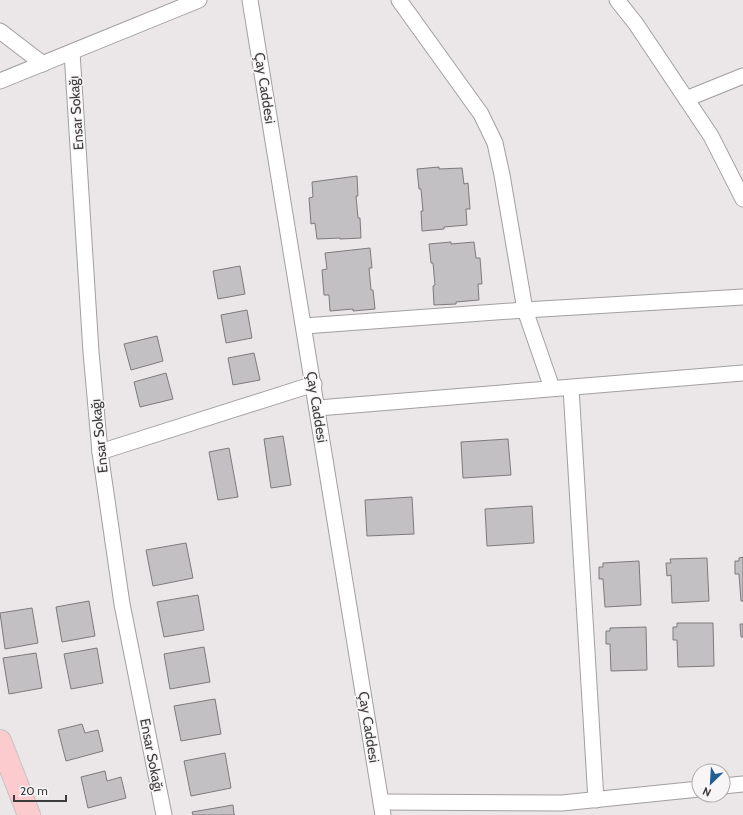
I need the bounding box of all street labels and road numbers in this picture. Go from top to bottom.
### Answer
street label: Çay Caddesi [250,51,280,125]
street label: Ensar Sokağı [64,75,88,151]
street label: Çay Caddesi [302,370,332,444]
street label: Ensar Sokağı [86,398,112,474]
street label: Çay Caddesi [354,690,384,764]
street label: Ensar Sokağı [136,717,168,793]

